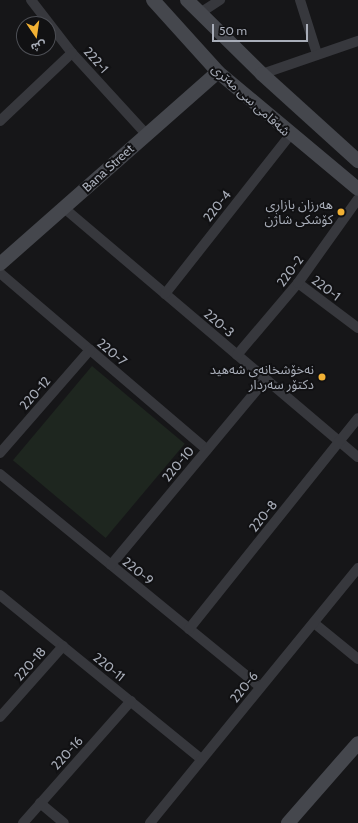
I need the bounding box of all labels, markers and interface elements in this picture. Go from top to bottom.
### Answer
north arrow [16,16,56,56]
scale bar [214,16,310,42]
text: 50 m [219,23,247,38]
text: ش [30,38,47,55]
street label: 222-1 [80,44,112,76]
street label: شەقامی سی مەتری [209,61,293,139]
street label: Bana Street [79,141,137,195]
street label: 220-4 [200,187,234,225]
place label: ھەرزان بازاڕی كۆشكی شاژن [265,197,333,228]
marker: ھەرزان بازاڕی كۆشكی شاژن [336,207,346,217]
street label: 220-2 [273,252,307,290]
street label: 220-1 [308,272,344,304]
street label: 220-3 [201,306,237,340]
street label: 220-7 [94,335,130,369]
place label: نەخۆشخانەی شەهید دکتۆر سەردار [210,362,314,393]
marker: نەخۆشخانەی شەهید دکتۆر سەردار [317,372,327,382]
street label: 220-12 [16,373,54,413]
street label: 220-10 [159,443,197,485]
street label: 220-8 [246,497,280,535]
street label: 220-9 [119,554,157,588]
street label: 220-18 [11,644,49,684]
street label: 220-11 [90,649,128,685]
street label: 220-6 [227,668,261,706]
street label: 220-16 [48,733,86,773]

